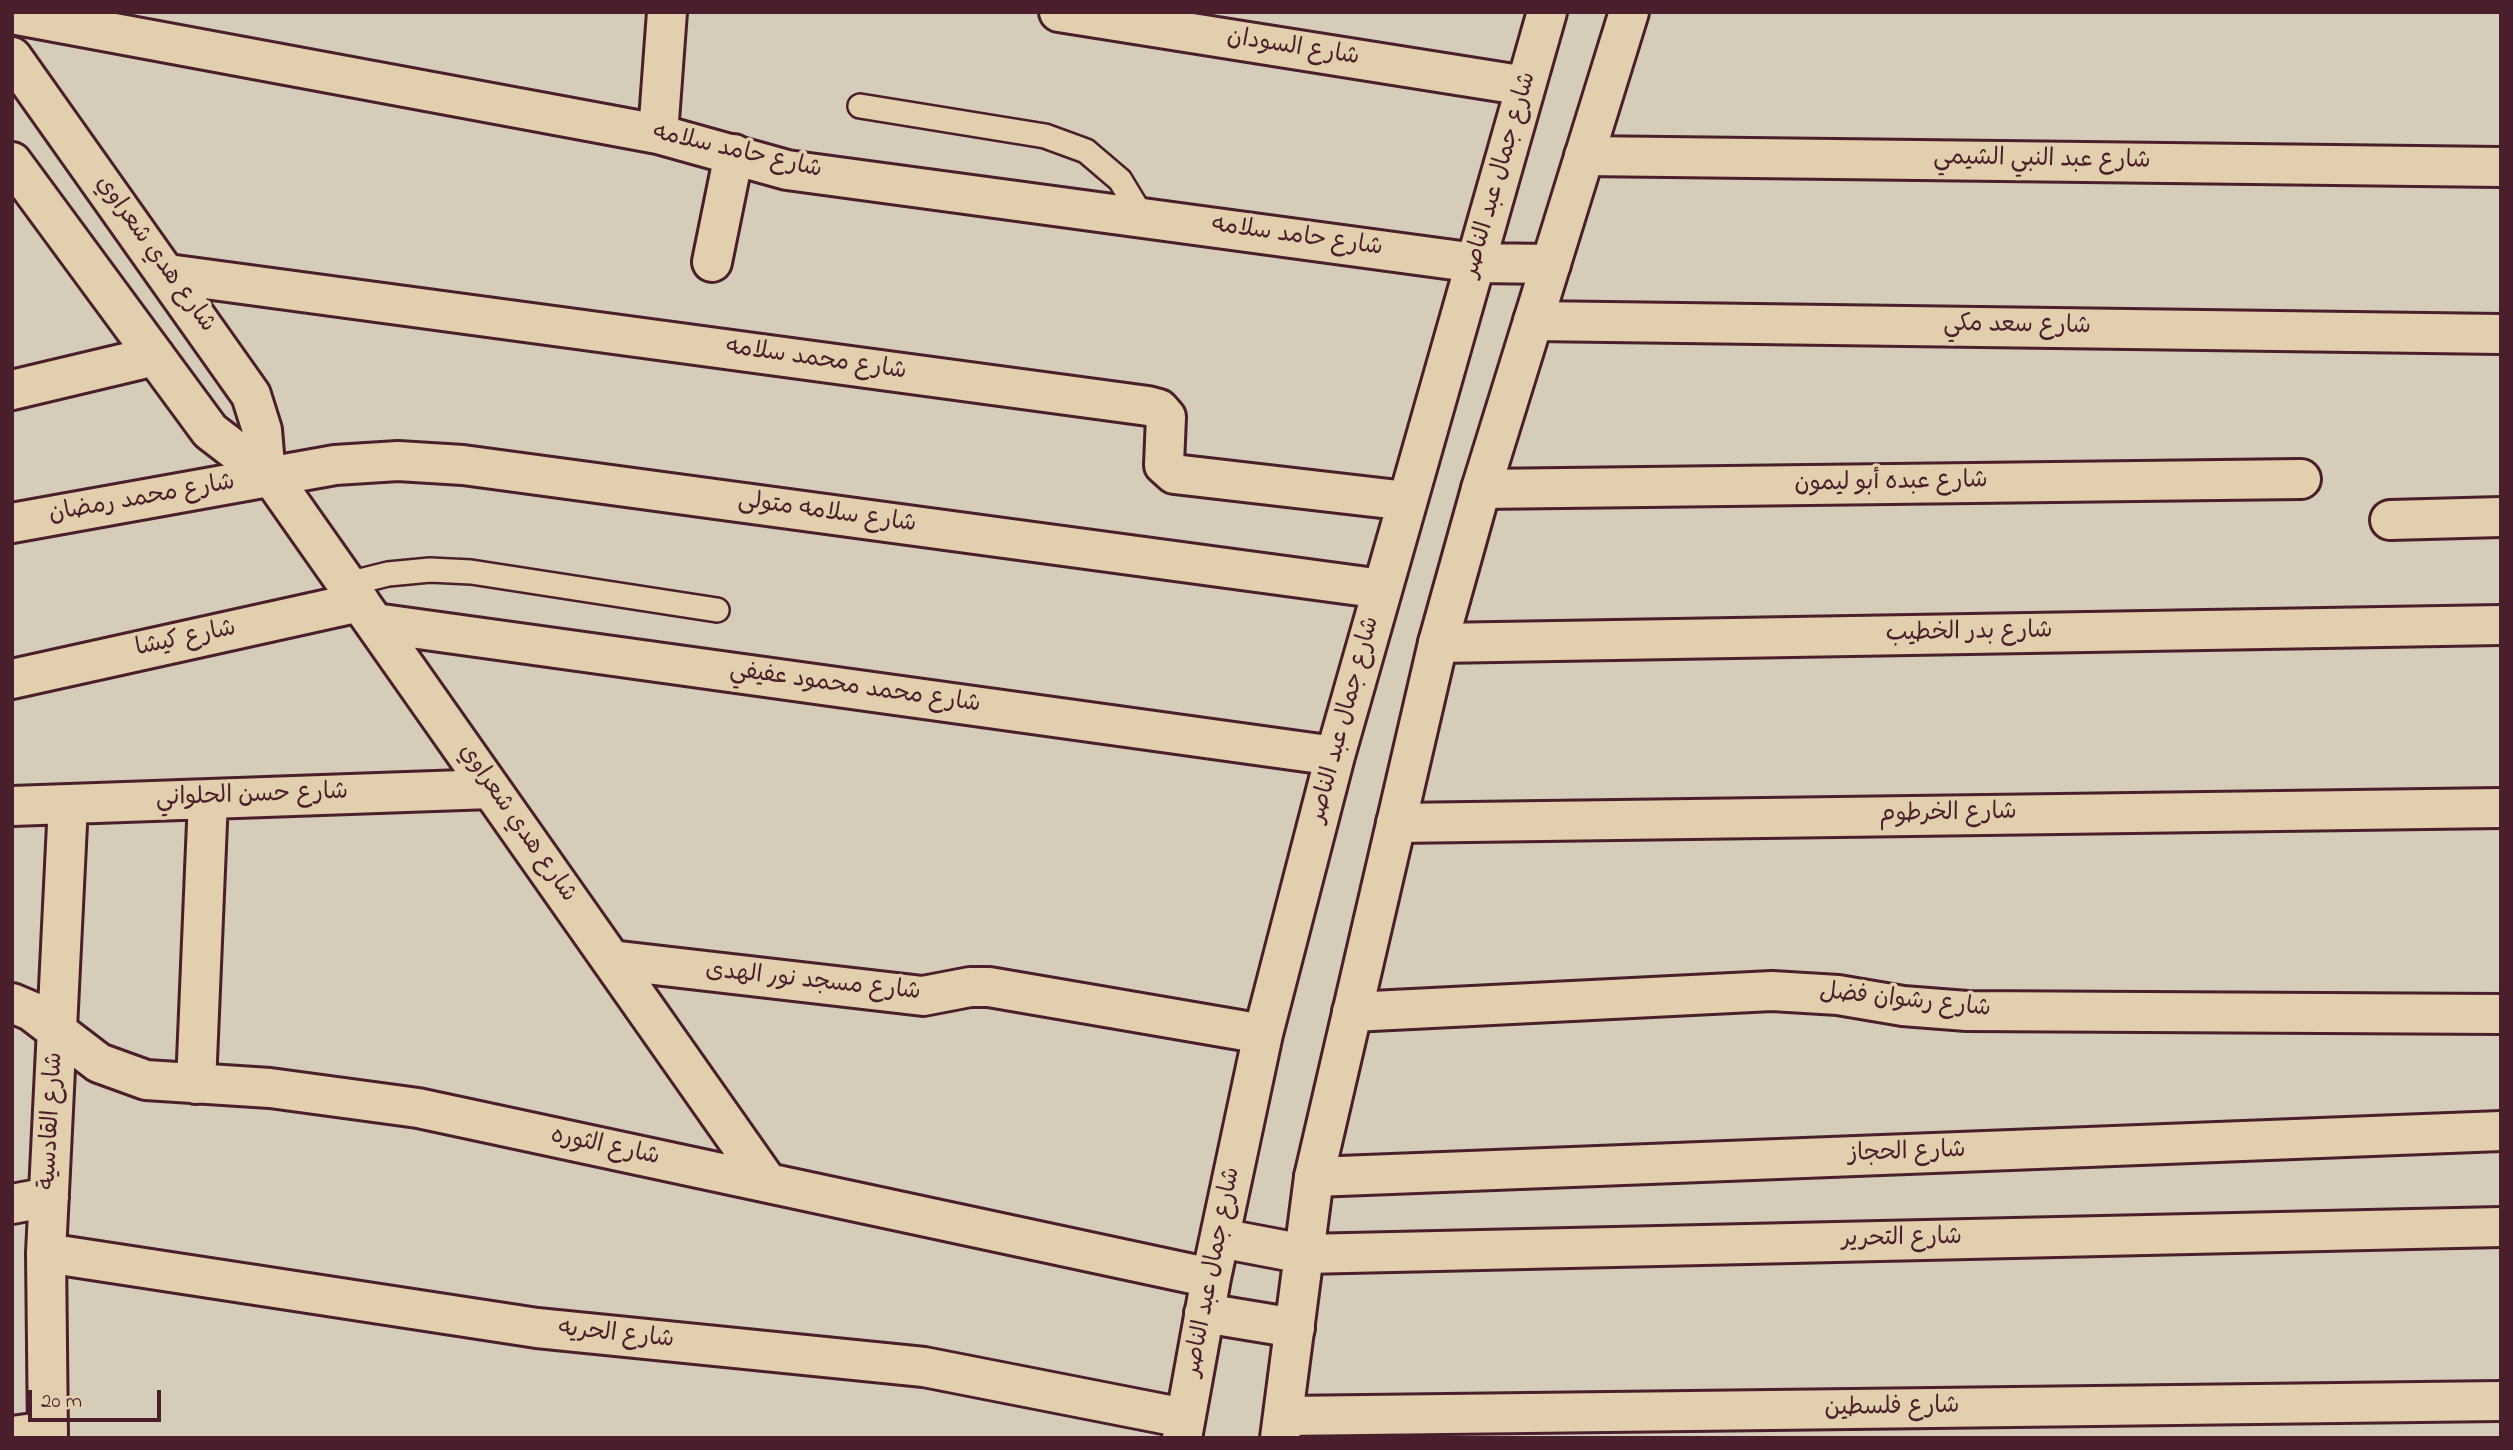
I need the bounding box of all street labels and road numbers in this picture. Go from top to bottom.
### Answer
street label: شارع السودان [1225,24,1361,74]
street label: شارع جمال عبد الناصر [1458,69,1544,281]
street label: شارع حامد سلامه [650,120,824,186]
street label: شارع عبد النبي الشيمي [1933,145,2151,177]
street label: شارع هدي شعراوي [87,171,221,339]
street label: شارع حامد سلامه [1209,212,1385,264]
street label: شارع سعد مكي [1943,311,2091,343]
street label: شارع محمد سلامه [724,334,908,388]
street label: شارع عبده أبو ليمون [1794,468,1988,500]
street label: شارع محمد رمضان [47,469,237,531]
street label: شارع سلامه متولى [736,487,918,541]
street label: شارع جمال عبد الناصر [1305,614,1387,826]
street label: شارع كيشا [133,615,239,665]
street label: شارع بدر الخطيب [1885,618,2053,650]
street label: شارع محمد محمود عفيفي [728,657,982,721]
street label: شارع هدي شعراوي [451,739,581,909]
street label: شارع حسن الحلواني [155,779,349,815]
street label: شارع الخرطوم [1879,799,2017,831]
street label: شارع مسجد نور الهدى [704,957,922,1009]
street label: شارع رشوان فضل [1818,979,1992,1025]
street label: شارع القادسية [35,1051,71,1191]
street label: شارع الثوره [548,1122,662,1174]
street label: شارع الحجاز [1848,1138,1966,1170]
street label: شارع جمال عبد الناصر [1180,1165,1248,1379]
street label: شارع التحرير [1842,1225,1962,1255]
street label: شارع الحريه [557,1316,675,1356]
street label: شارع فلسطين [1824,1393,1960,1425]

